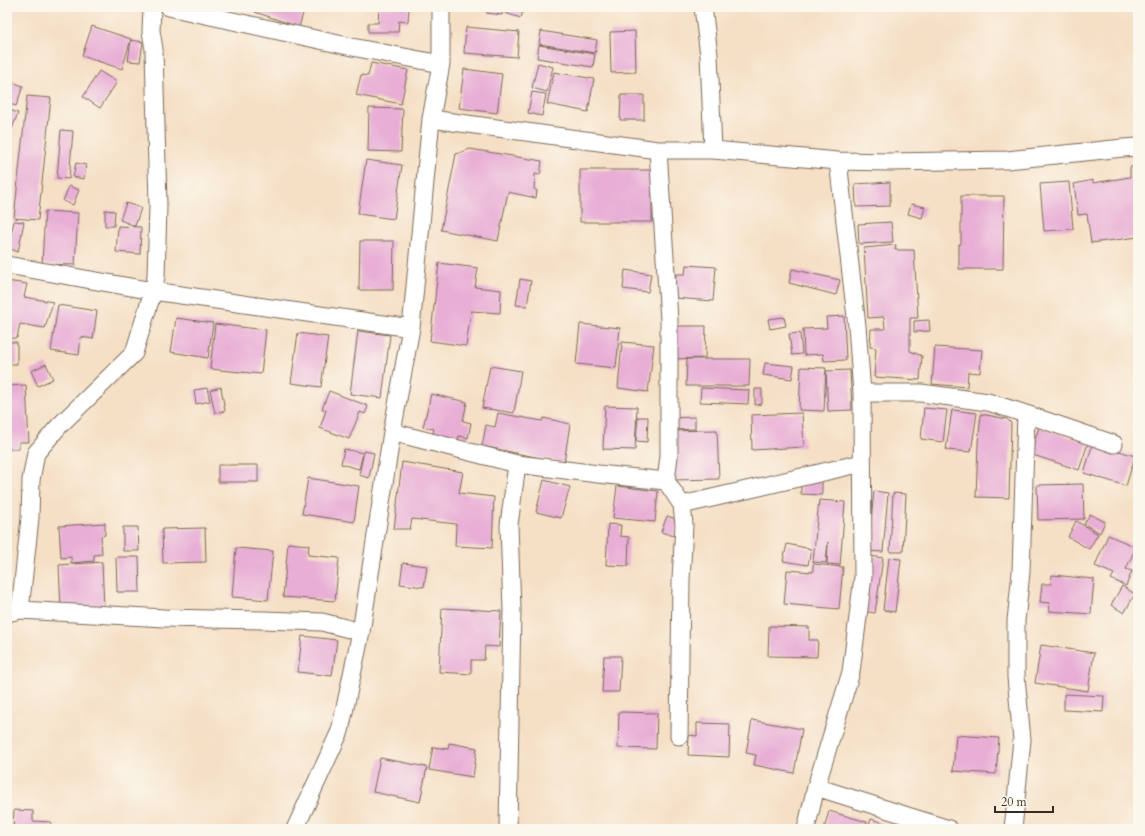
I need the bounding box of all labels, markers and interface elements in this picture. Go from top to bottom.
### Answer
scale bar [995,788,1053,814]
text: 20 m [1001,794,1028,810]

